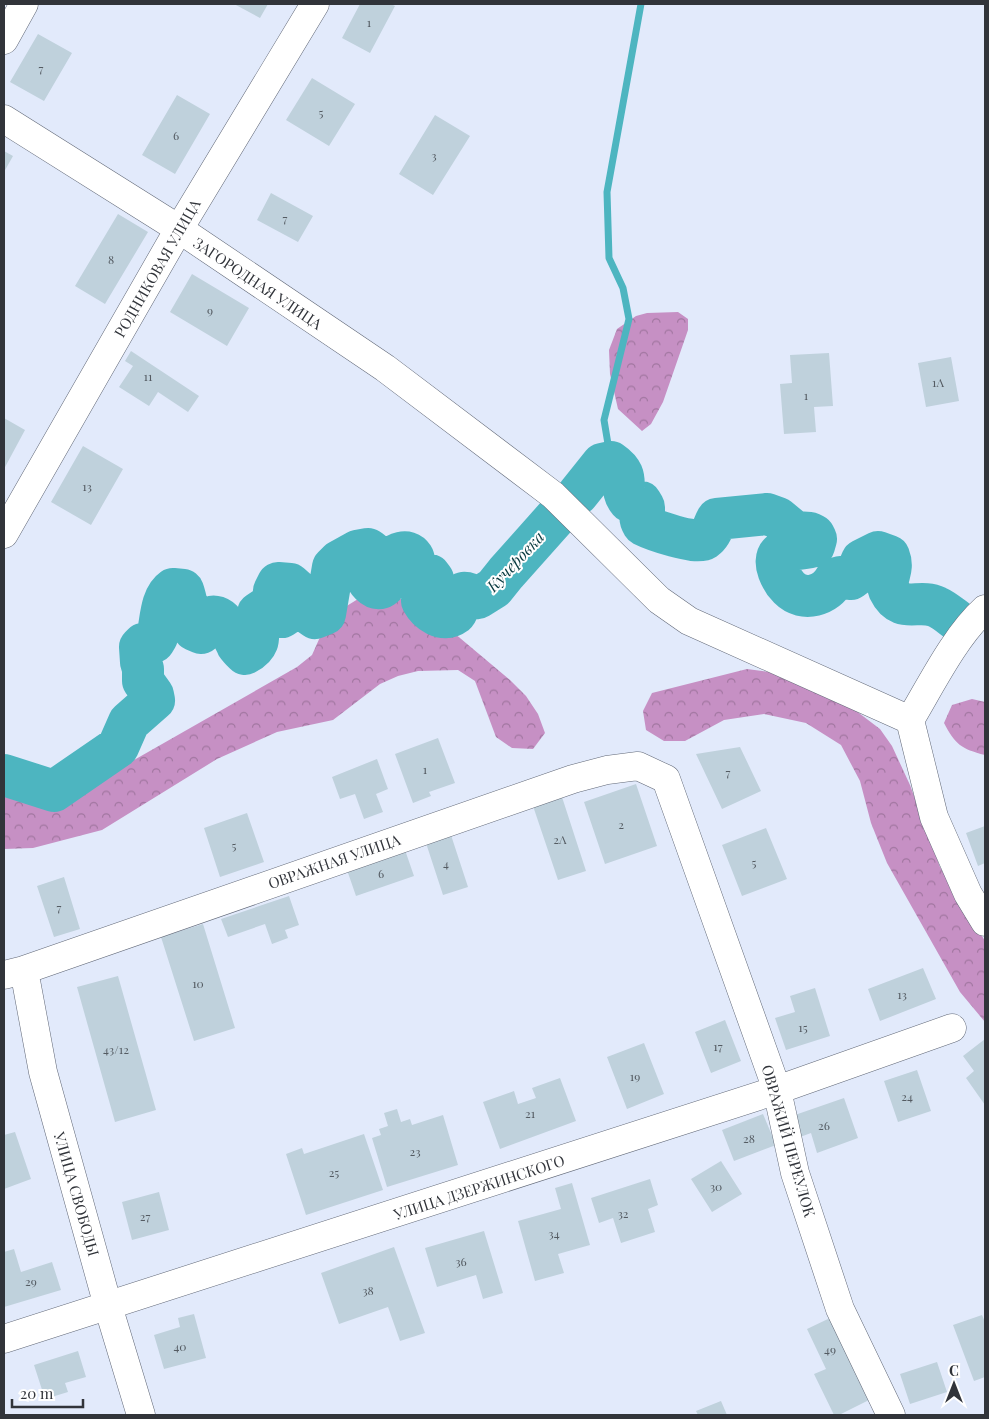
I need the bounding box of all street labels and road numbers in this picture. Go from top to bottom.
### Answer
street label: РОДНИКОВАЯ УЛИЦА [109,195,205,341]
street label: ЗАГОРОДНАЯ УЛИЦА [190,232,327,334]
street label: ОВРАЖНАЯ УЛИЦА [265,829,403,893]
street label: ОВРАЖИЙ ПЕРЕУЛОК [758,1062,820,1220]
street label: УЛИЦА СВОБОДЫ [49,1129,104,1258]
street label: УЛИЦА ДЗЕРЖИНСКОГО [390,1150,567,1224]

